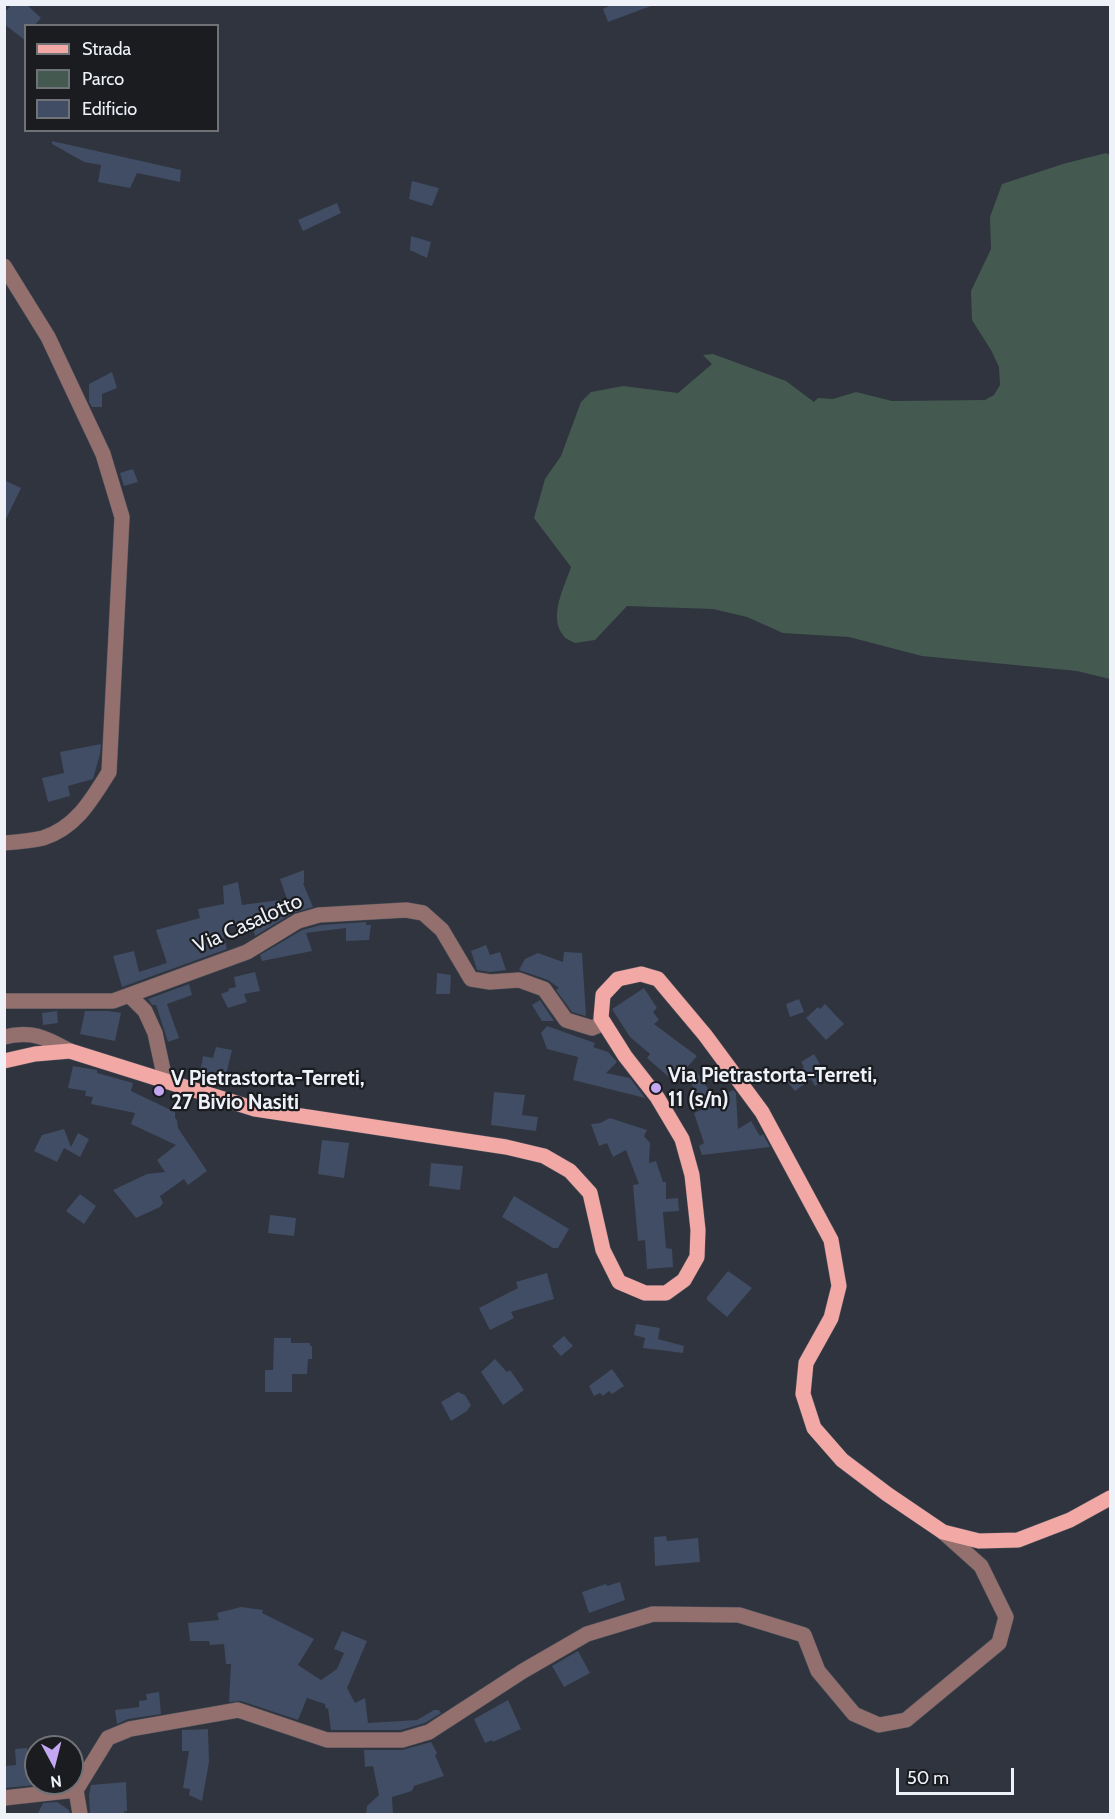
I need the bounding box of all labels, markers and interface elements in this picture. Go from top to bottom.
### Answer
legend [24,24,219,132]
text: Strada [82,38,131,60]
text: Parco [82,68,124,90]
text: Edificio [82,98,137,120]
street label: Via Casalotto [190,889,306,959]
place label: Via Pietrastorta-Terreti, 11 (s/n) [668,1063,877,1113]
place label: V Pietrastorta-Terreti, 27 Bivio Nasiti [171,1066,365,1116]
marker: Via Pietrastorta-Terreti, 11 (s/n) [649,1081,663,1095]
marker: V Pietrastorta-Terreti, 27 Bivio Nasiti [152,1084,166,1098]
north arrow [24,1735,84,1795]
scale bar [899,1756,1018,1794]
text: 50 m [907,1767,949,1789]
text: N [49,1771,63,1791]

